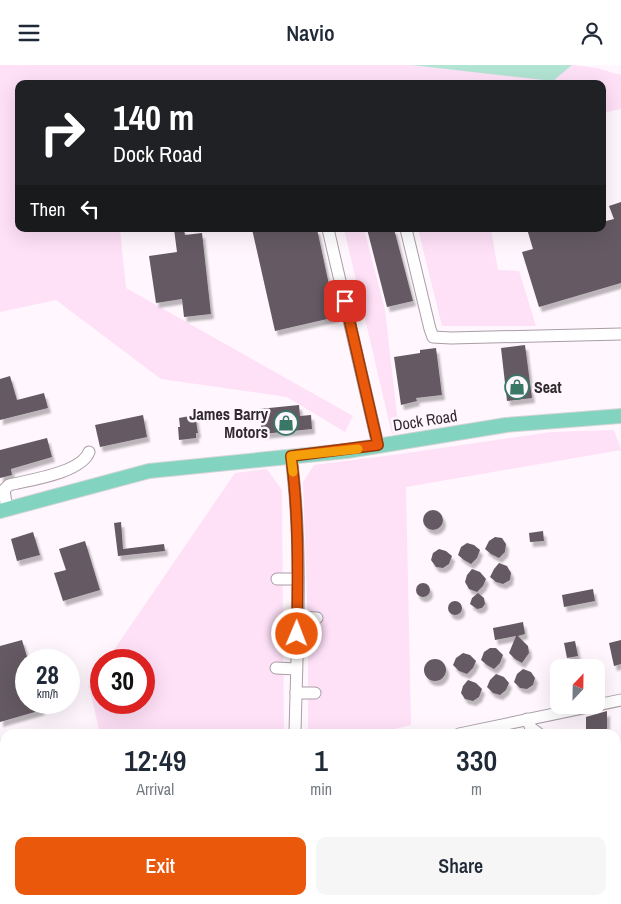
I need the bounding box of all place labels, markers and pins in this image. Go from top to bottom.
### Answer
pin [324,280,366,322]
shop icon: Seat [504,374,530,400]
place label: Seat [534,376,562,398]
place label: James Barry Motors [189,403,269,443]
shop icon: James Barry Motors [273,410,299,436]

